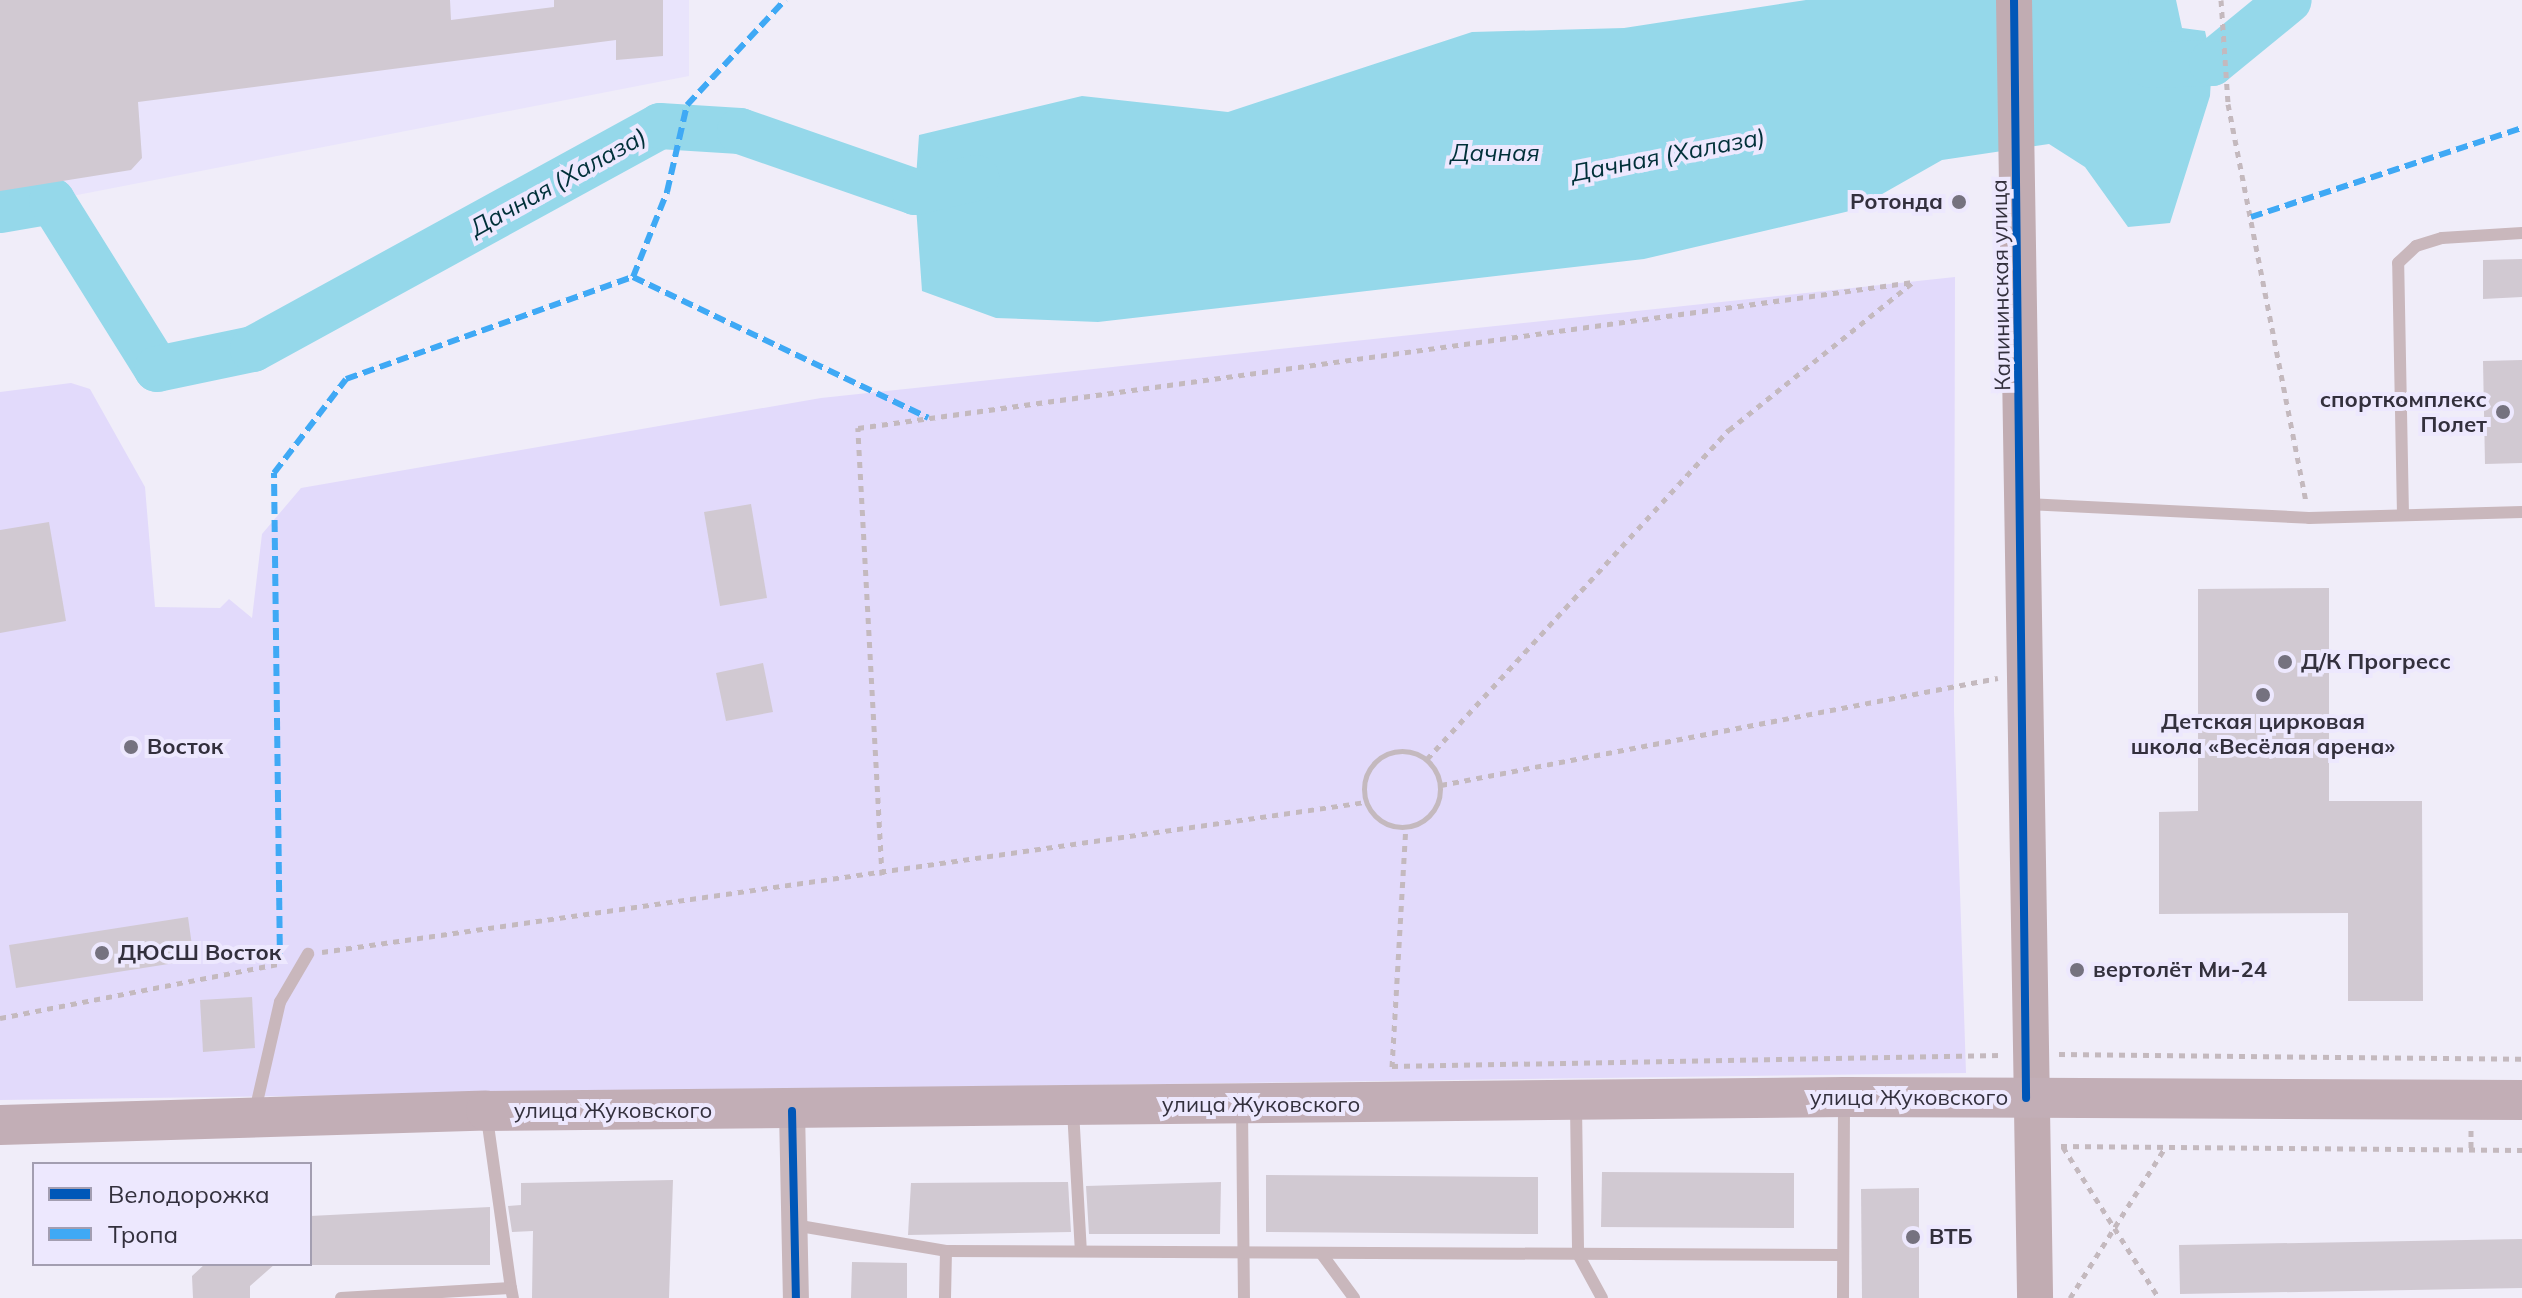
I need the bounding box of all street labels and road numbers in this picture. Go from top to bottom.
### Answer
street label: Калининская улица [1986,179,2016,391]
street label: улица Жуковского [1810,1085,2008,1111]
street label: улица Жуковского [1162,1092,1360,1118]
street label: улица Жуковского [514,1098,712,1124]

